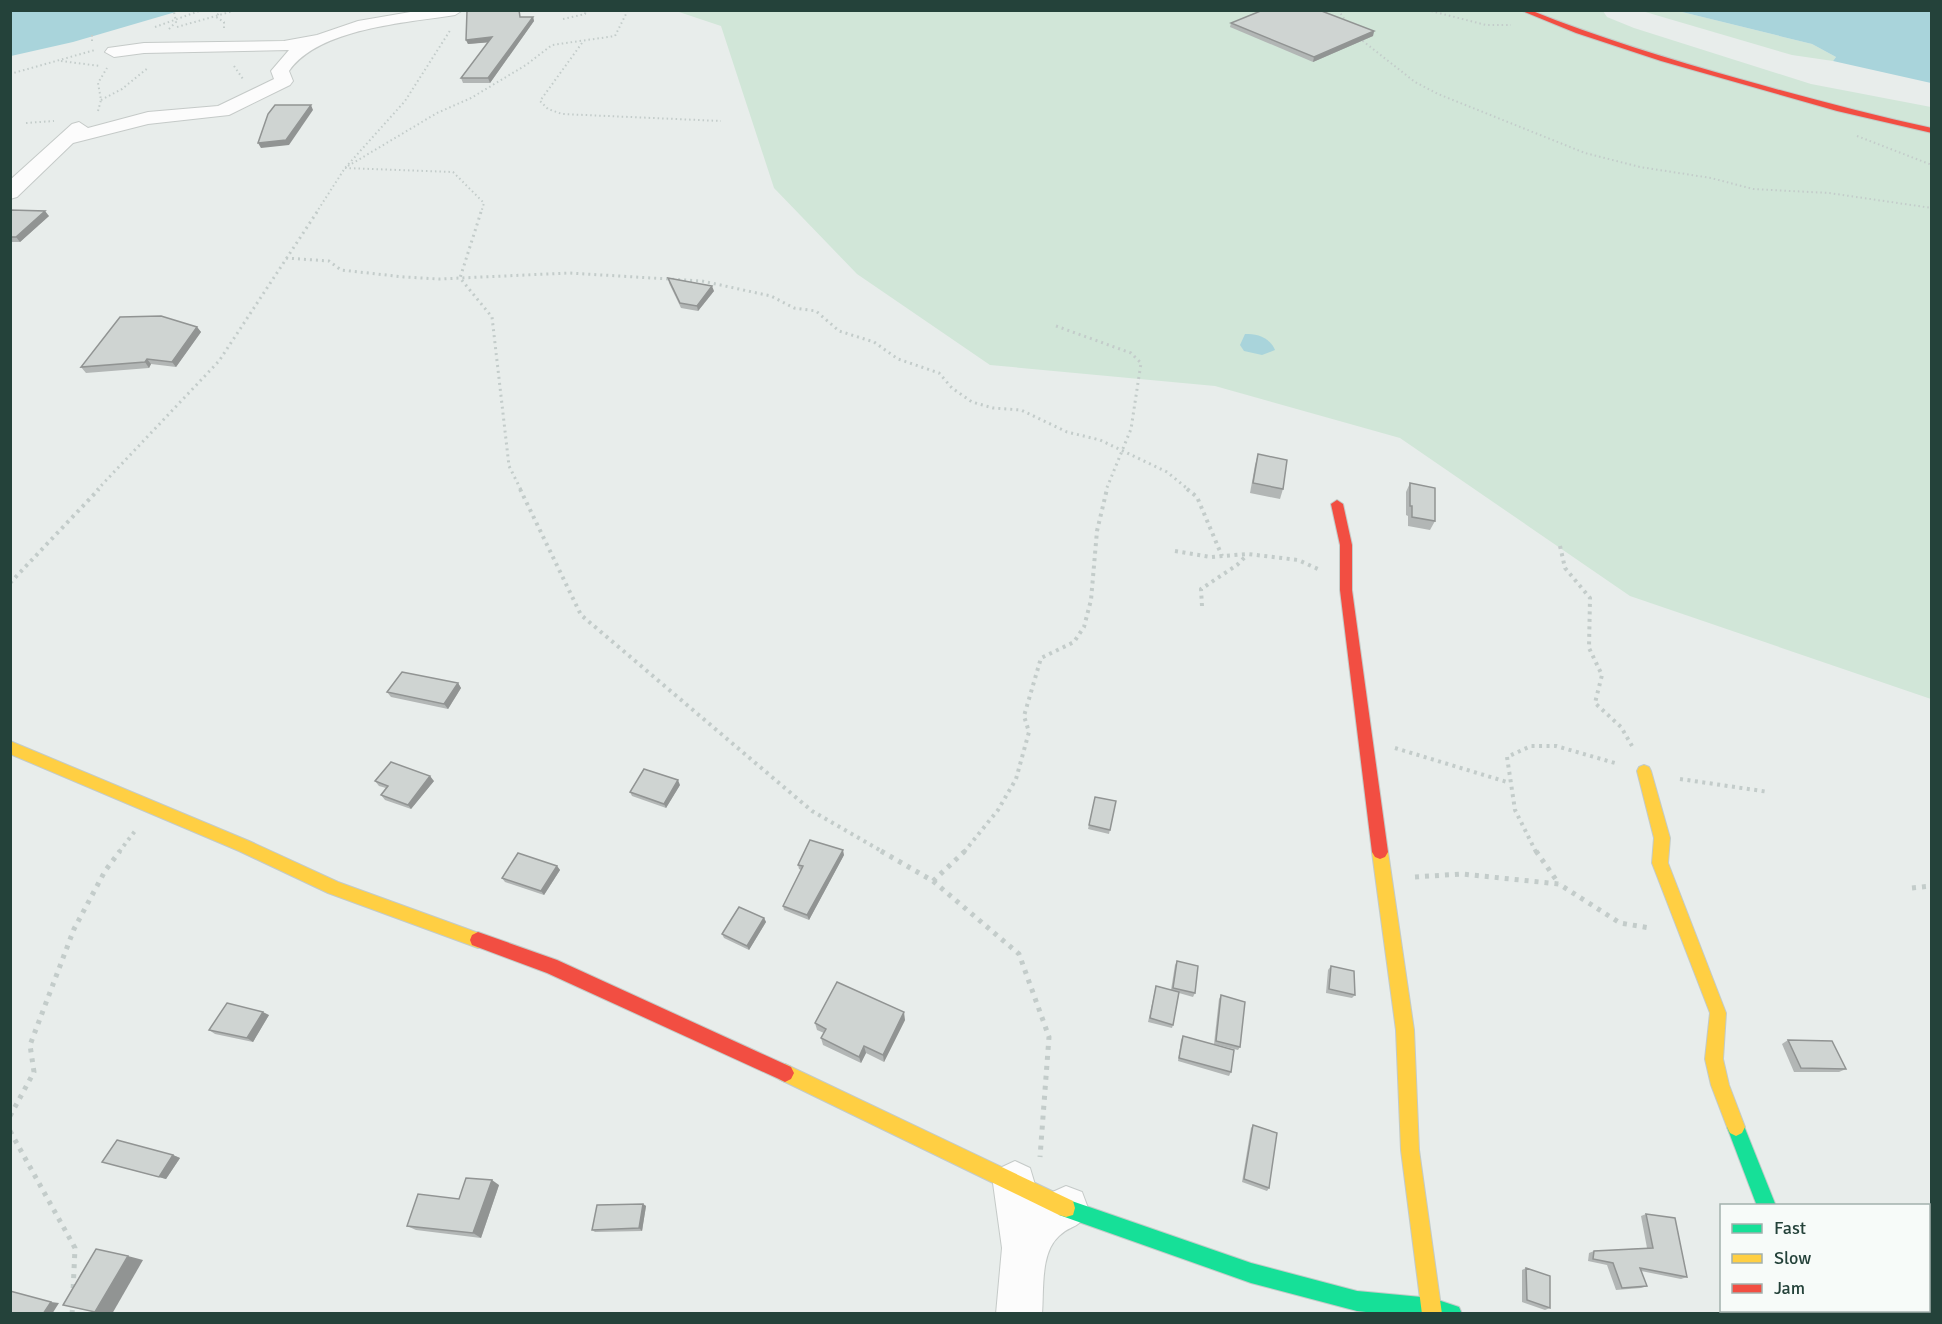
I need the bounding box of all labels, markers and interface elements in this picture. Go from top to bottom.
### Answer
legend [1720,1204,1930,1312]
text: Fast [1774,1217,1806,1239]
text: Slow [1774,1247,1811,1269]
text: Jam [1774,1277,1805,1299]

